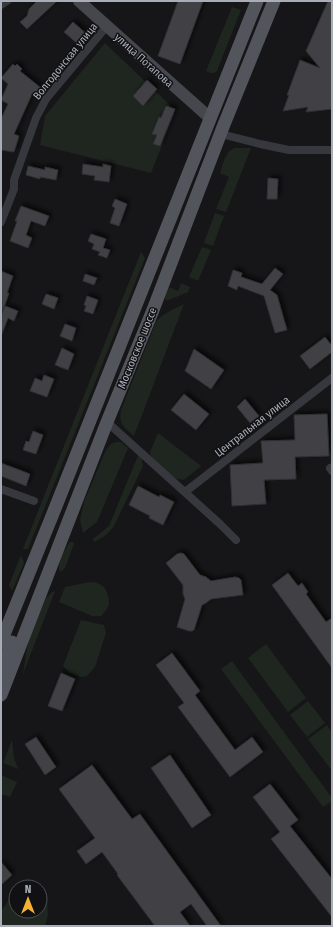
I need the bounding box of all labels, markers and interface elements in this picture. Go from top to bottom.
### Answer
street label: Волгодонская улица [30,20,100,102]
street label: улица Потапова [112,31,176,90]
street label: Московское шоссе [115,306,160,391]
street label: Центральная улица [212,393,292,460]
north arrow [8,879,48,919]
text: N [25,883,31,896]

